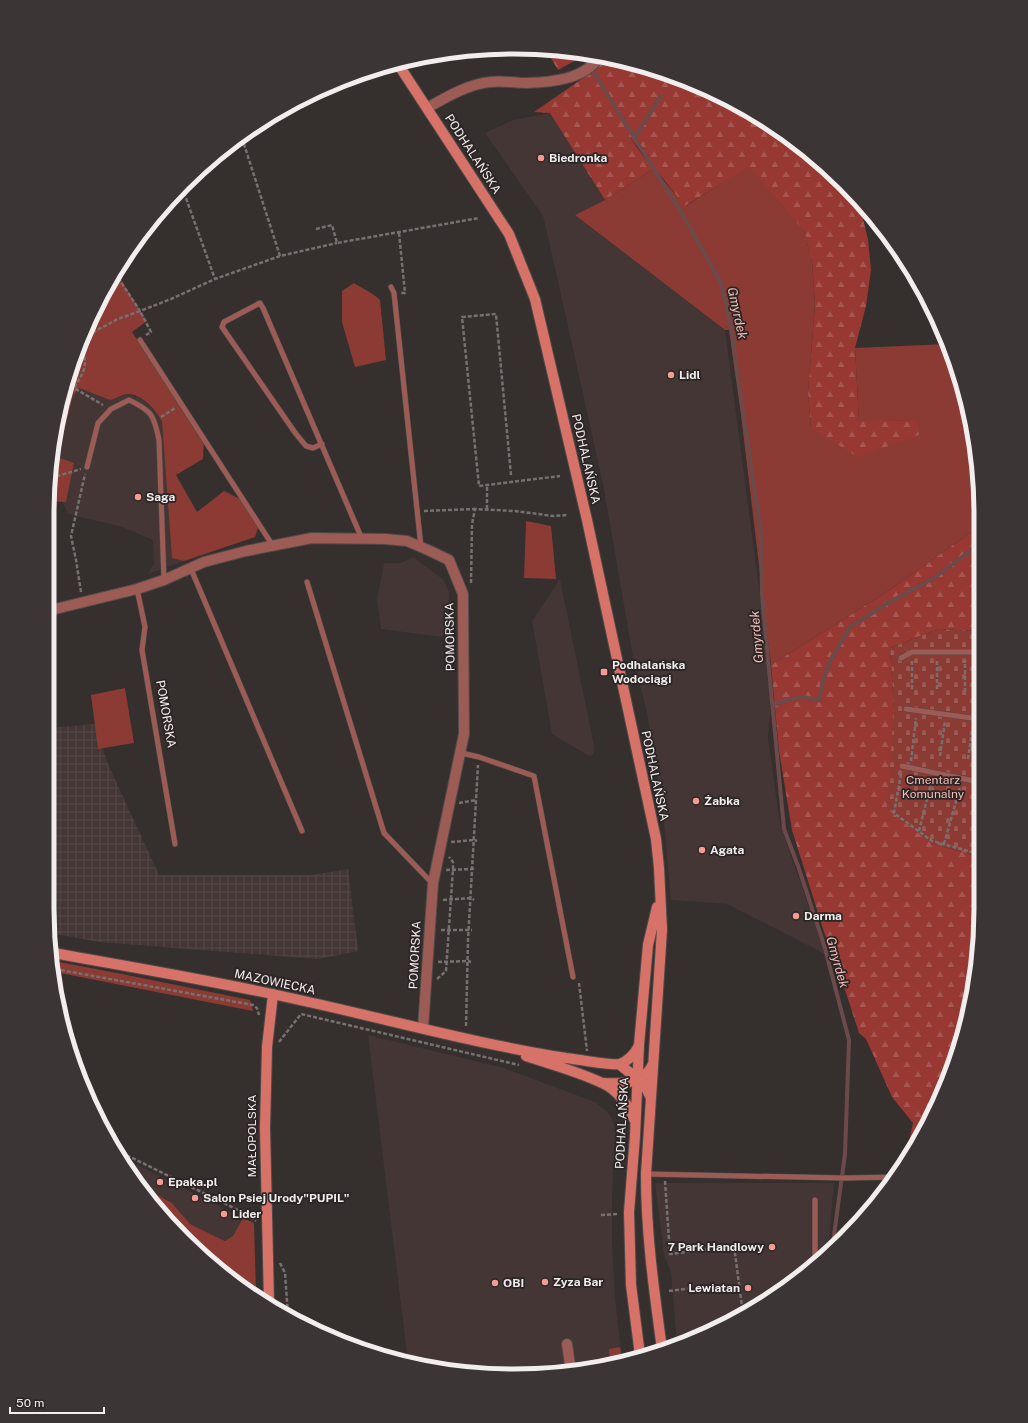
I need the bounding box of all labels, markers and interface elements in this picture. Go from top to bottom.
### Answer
street label: PODHALAŃSKA [442,112,504,197]
place label: Biedronka [549,151,607,165]
marker: Biedronka [536,153,546,163]
water label: Gmyrdek [725,286,750,340]
place label: Lidl [679,368,700,382]
marker: Lidl [666,370,676,380]
street label: PODHALAŃSKA [569,413,603,506]
place label: Saga [146,490,175,504]
marker: Saga [133,492,143,502]
street label: POMORSKA [442,602,458,671]
water label: Gmyrdek [747,610,766,664]
place label: Podhalańska Wodociągi [612,658,686,686]
marker: Podhalańska Wodociągi [599,667,609,677]
street label: POMORSKA [153,679,179,749]
street label: PODHALAŃSKA [639,730,672,823]
park label: Cmentarz Komunalny [902,773,965,801]
place label: Żabka [704,794,740,808]
marker: Żabka [691,796,701,806]
place label: Agata [710,843,744,857]
marker: Agata [697,845,707,855]
place label: Darma [804,909,842,923]
marker: Darma [791,911,801,921]
street label: POMORSKA [406,920,424,990]
water label: Gmyrdek [823,935,852,990]
street label: MAZOWIECKA [233,967,317,998]
street label: PODHALAŃSKA [613,1076,631,1169]
street label: MAŁOPOLSKA [245,1094,259,1178]
place label: Epaka.pl [168,1175,218,1189]
marker: Epaka.pl [155,1177,165,1187]
place label: Salon Psiej Urody"PUPIL" [203,1191,350,1205]
marker: Salon Psiej Urody"PUPIL" [190,1193,200,1203]
place label: Lider [232,1207,261,1221]
marker: Lider [219,1209,229,1219]
place label: 7 Park Handlowy [667,1240,764,1254]
marker: 7 Park Handlowy [767,1242,777,1252]
place label: Zyza Bar [553,1275,603,1289]
place label: OBI [503,1276,524,1290]
marker: Zyza Bar [540,1277,550,1287]
marker: OBI [490,1278,500,1288]
place label: Lewiatan [688,1281,740,1295]
marker: Lewiatan [743,1283,753,1293]
scale bar [10,1389,104,1415]
text: 50 m [16,1396,44,1410]

